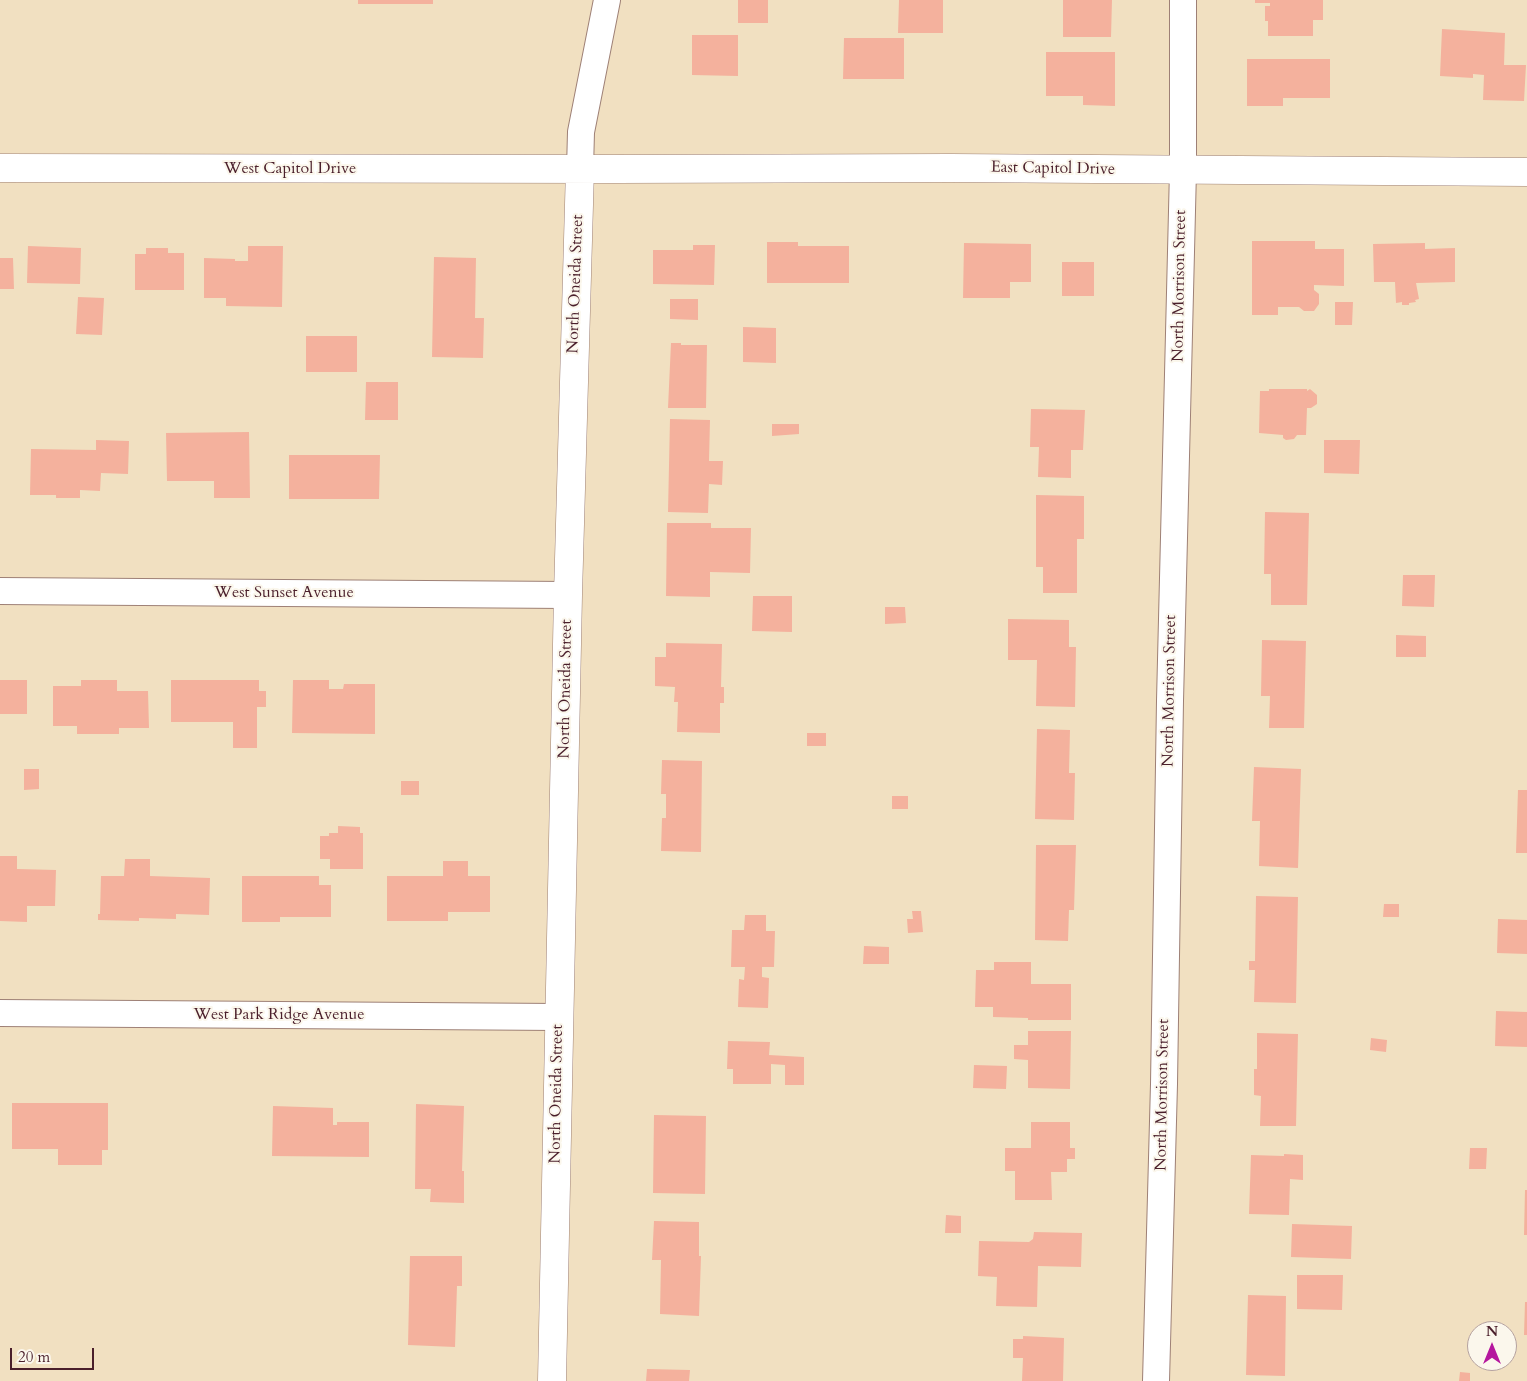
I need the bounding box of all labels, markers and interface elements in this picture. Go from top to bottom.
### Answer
street label: East Capitol Drive [991,158,1115,180]
street label: West Capitol Drive [224,159,356,179]
street label: North Morrison Street [1169,210,1191,362]
street label: North Oneida Street [564,214,588,354]
street label: West Sunset Avenue [214,583,354,603]
street label: North Morrison Street [1159,615,1181,767]
street label: North Oneida Street [555,619,577,759]
street label: West Park Ridge Avenue [193,1005,365,1025]
street label: North Morrison Street [1152,1019,1174,1171]
street label: North Oneida Street [546,1024,568,1164]
north arrow [1467,1321,1517,1371]
text: N [1486,1322,1498,1341]
scale bar [12,1338,96,1370]
text: 20 m [18,1347,50,1367]

